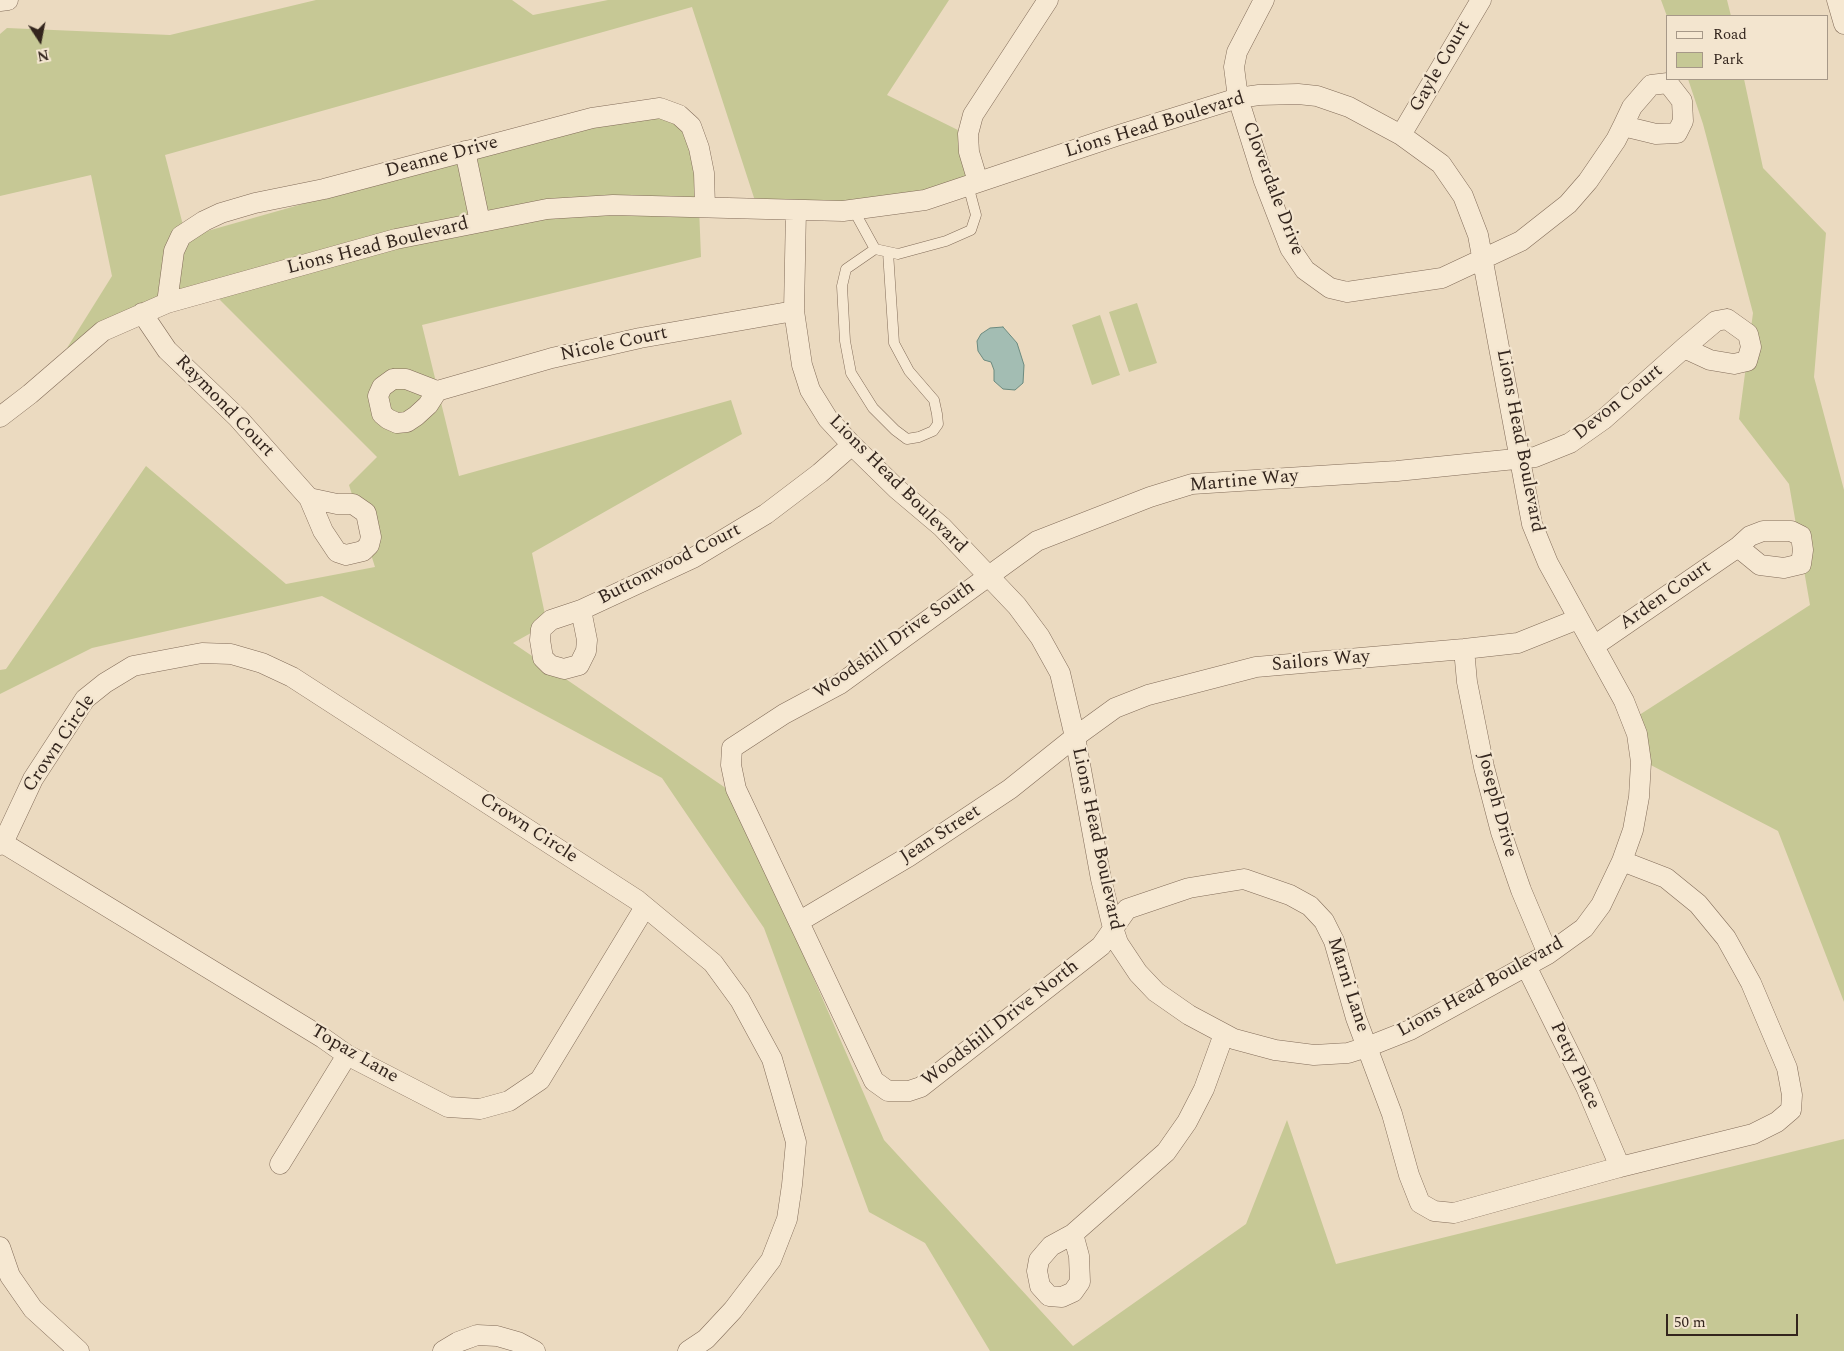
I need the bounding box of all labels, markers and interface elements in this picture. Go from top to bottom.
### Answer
north arrow [15,15,65,65]
legend [1666,15,1829,80]
street label: Gayle Court [1406,17,1476,117]
text: Road [1713,23,1747,46]
text: N [35,44,51,67]
text: Park [1713,48,1744,71]
street label: Lions Head Boulevard [1062,88,1248,164]
street label: Cloverdale Drive [1236,119,1308,259]
street label: Deanne Drive [383,132,501,184]
street label: Lions Head Boulevard [285,213,471,281]
street label: Nicole Court [558,323,670,367]
street label: Lions Head Boulevard [1490,347,1548,535]
street label: Raymond Court [170,351,278,463]
street label: Devon Court [1570,360,1668,446]
street label: Lions Head Boulevard [823,411,971,559]
street label: Martine Way [1189,466,1299,498]
street label: Buttonwood Court [595,519,745,611]
street label: Arden Court [1616,556,1716,636]
street label: Woodshill Drive South [810,577,980,705]
street label: Sailors Way [1271,646,1371,678]
street label: Crown Circle [19,691,101,797]
street label: Lions Head Boulevard [1065,745,1127,933]
street label: Joseph Drive [1471,750,1521,860]
street label: Crown Circle [474,789,582,869]
street label: Jean Street [897,801,985,869]
street label: Lions Head Boulevard [1394,933,1568,1043]
street label: Marni Lane [1321,935,1373,1035]
street label: Woodshill Drive North [918,956,1084,1092]
street label: Petty Place [1544,1019,1604,1113]
street label: Topaz Lane [306,1021,402,1089]
scale bar [1669,1304,1802,1336]
text: 50 m [1674,1311,1706,1334]

